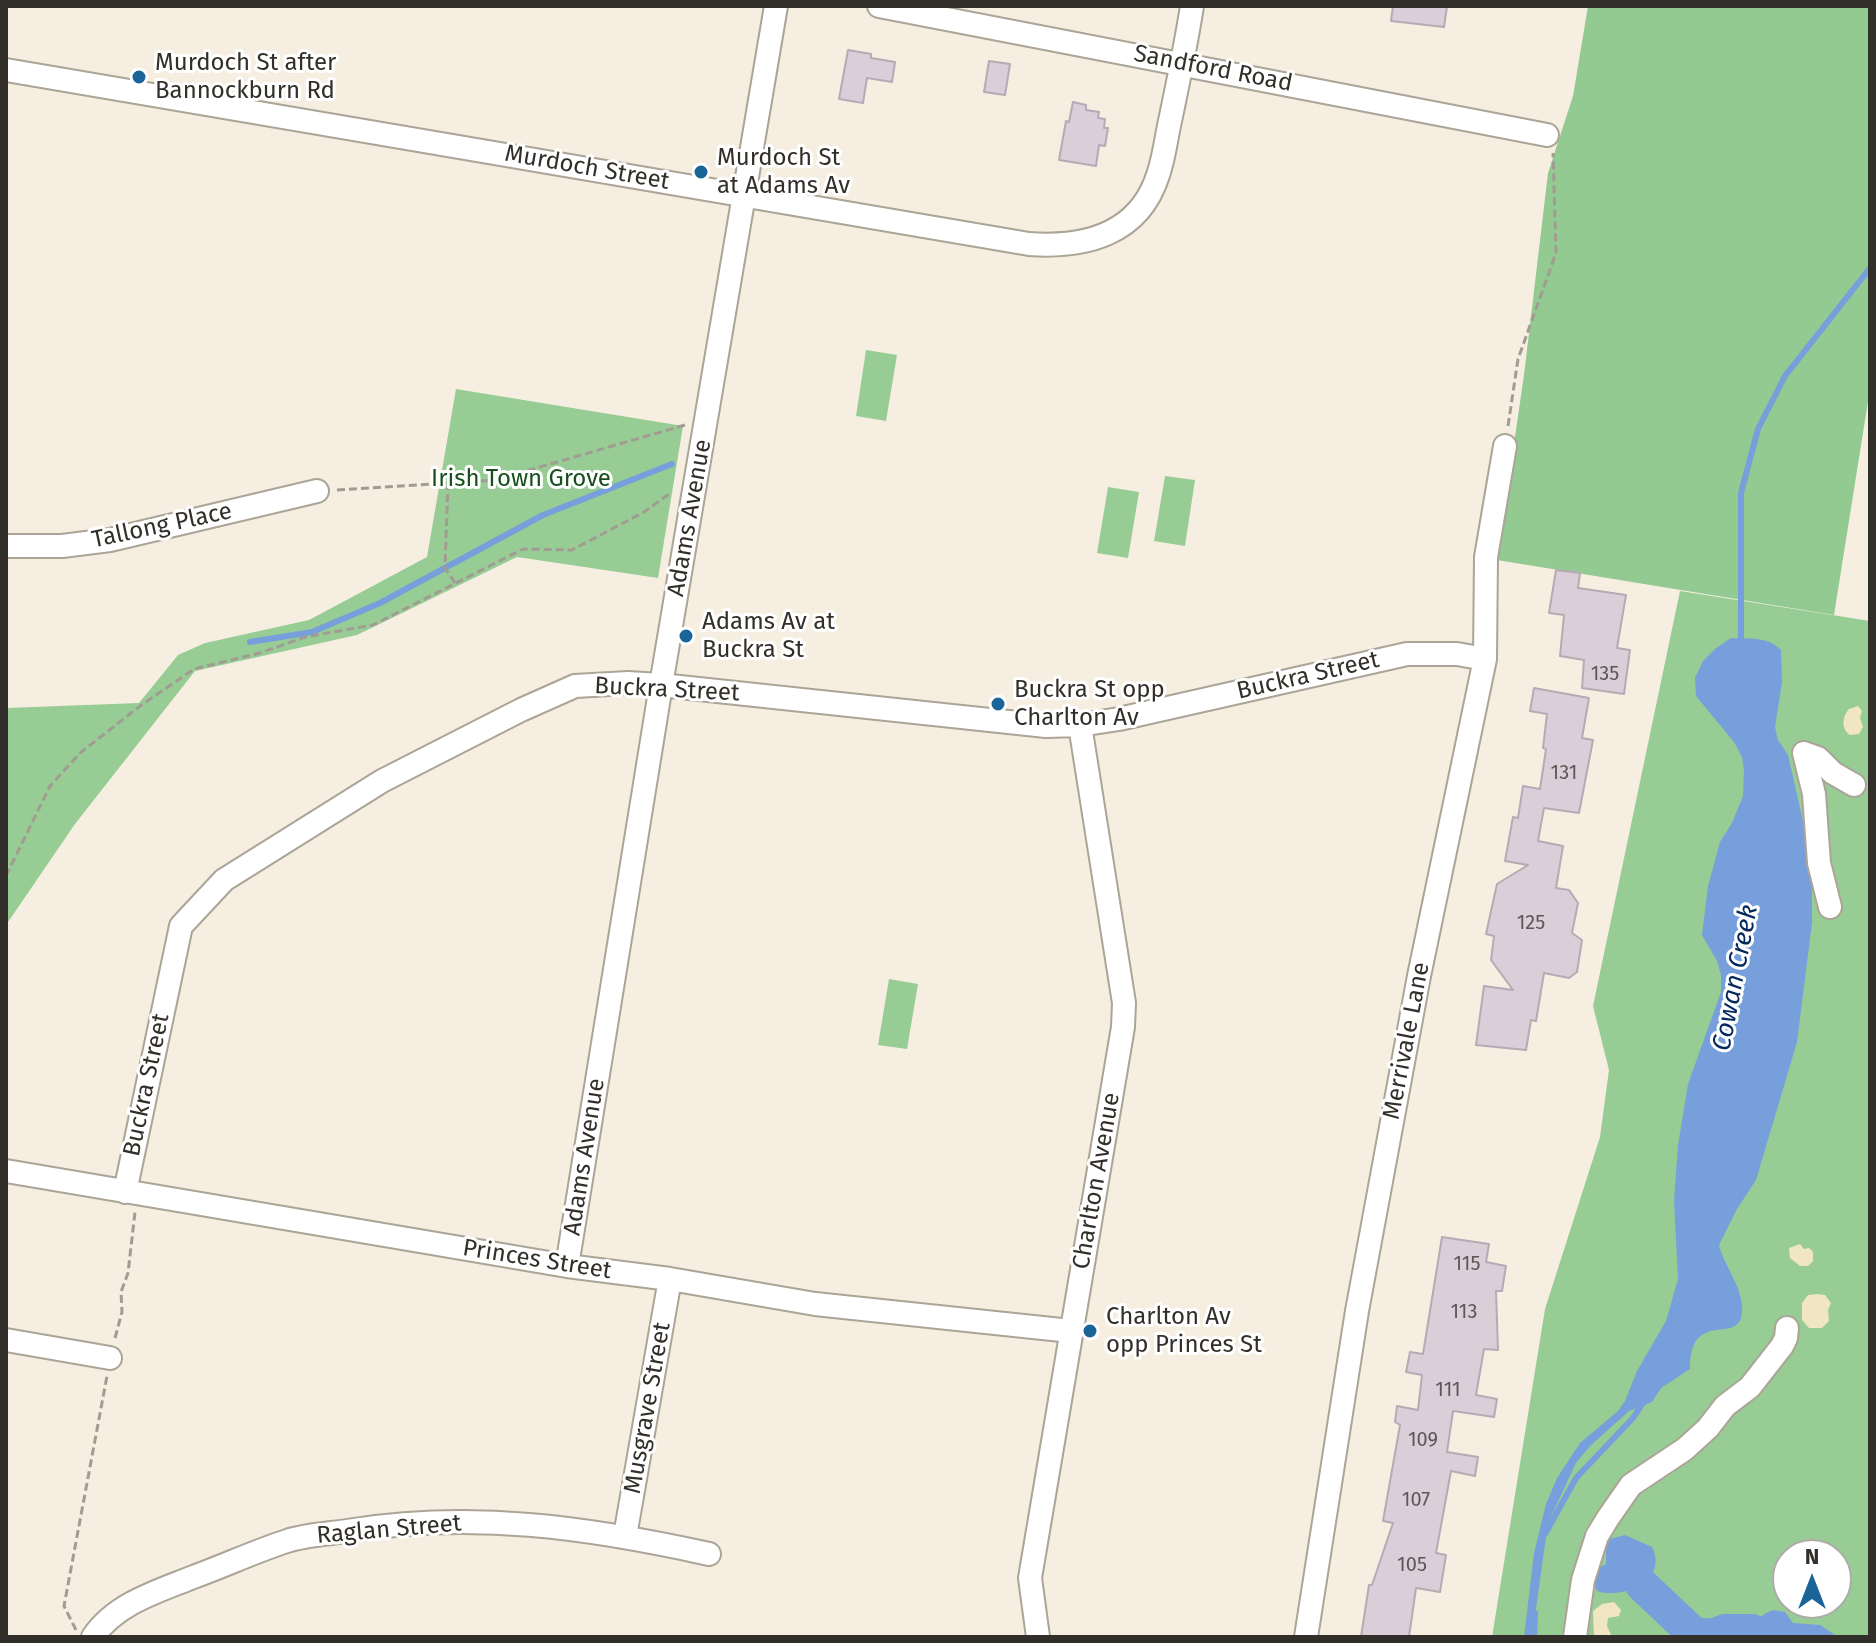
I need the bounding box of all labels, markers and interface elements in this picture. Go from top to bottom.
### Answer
street label: Sandford Road [1131,40,1295,98]
place label: Murdoch St after Bannockburn Rd [155,49,336,105]
marker: Murdoch St after Bannockburn Rd [130,68,148,86]
street label: Murdoch Street [502,139,672,197]
place label: Murdoch St at Adams Av [717,144,850,200]
marker: Murdoch St at Adams Av [692,163,710,181]
street label: Adams Avenue [662,437,718,599]
park label: Irish Town Grove [431,465,611,493]
street label: Tallong Place [89,497,235,555]
place label: Adams Av at Buckra St [702,608,835,664]
marker: Adams Av at Buckra St [677,627,695,645]
street label: Buckra Street [1234,646,1382,706]
house number: 135 [1591,662,1619,686]
street label: Buckra Street [594,672,740,708]
place label: Buckra St opp Charlton Av [1014,676,1165,732]
marker: Buckra St opp Charlton Av [989,695,1007,713]
house number: 131 [1551,761,1577,785]
water label: Cowan Creek [1707,902,1765,1054]
house number: 125 [1517,911,1545,935]
street label: Merrivale Lane [1378,960,1436,1122]
street label: Buckra Street [118,1011,176,1159]
street label: Adams Avenue [558,1076,612,1238]
street label: Charlton Avenue [1067,1090,1127,1272]
street label: Princes Street [461,1234,613,1286]
house number: 115 [1453,1252,1481,1276]
house number: 113 [1450,1300,1478,1324]
place label: Charlton Av opp Princes St [1106,1303,1262,1359]
street label: Musgrave Street [619,1320,677,1496]
marker: Charlton Av opp Princes St [1081,1322,1099,1340]
house number: 111 [1435,1378,1461,1402]
house number: 109 [1408,1428,1438,1452]
house number: 107 [1402,1488,1430,1512]
street label: Raglan Street [315,1509,463,1551]
north arrow [1772,1539,1852,1619]
text: N [1805,1543,1819,1570]
house number: 105 [1397,1553,1427,1577]

